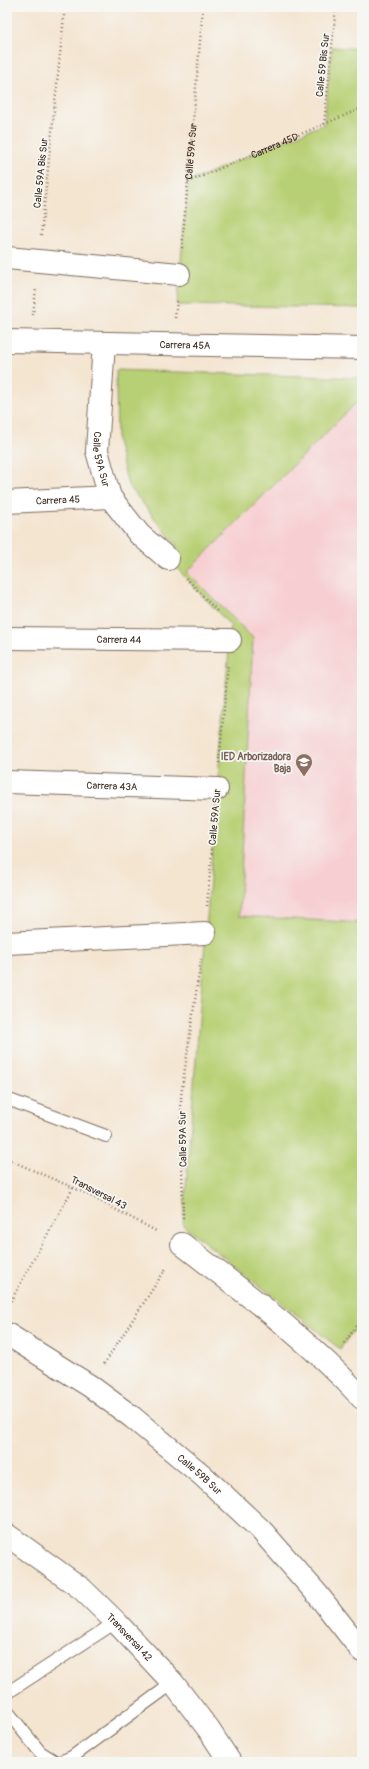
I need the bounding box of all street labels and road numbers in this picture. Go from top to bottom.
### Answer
street label: Calle 59 Bis Sur [314,32,332,98]
street label: Calle 59A Sur [183,122,200,180]
street label: Carrera 45D [249,131,301,162]
street label: Calle 59A Bis Sur [31,137,51,209]
street label: Carrera 45A [159,339,211,352]
street label: Calle 59A Sur [90,431,112,489]
street label: Carrera 45 [36,493,80,508]
street label: Carrera 44 [97,634,142,646]
street label: Carrera 43A [86,780,138,793]
street label: Calle 59A Sur [207,788,223,846]
street label: Calle 59A Sur [177,1110,189,1167]
street label: Transversal 43 [69,1174,129,1212]
street label: Calle 59B Sur [175,1452,225,1498]
street label: Transversal 42 [104,1611,155,1664]

